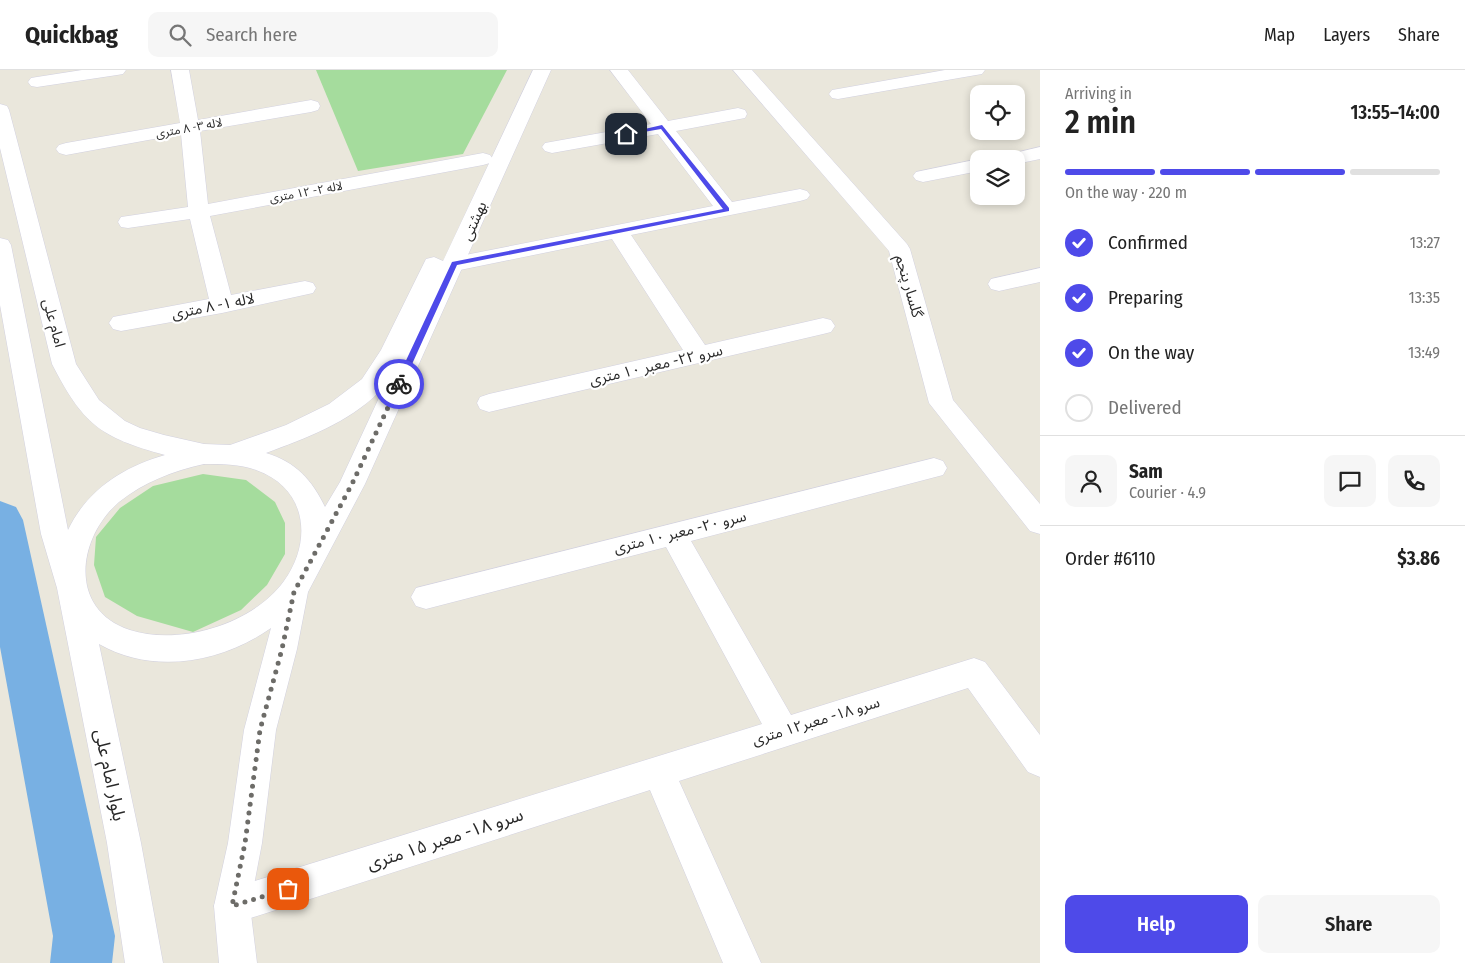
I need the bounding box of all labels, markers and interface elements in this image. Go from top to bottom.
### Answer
search box [148,12,498,57]
text: Quickbag [25,21,118,49]
icon: search [166,21,194,49]
text: Search here [206,23,297,46]
text: Map [1264,24,1295,46]
text: Layers [1323,24,1370,46]
text: Share [1398,24,1440,46]
text: Arriving in [1065,84,1132,103]
map controls [970,85,1025,205]
button: locate [970,85,1025,140]
text: 13:55–14:00 [1350,101,1440,124]
text: 2 min [1065,103,1136,141]
pin [605,113,647,155]
street label: لاله ۳- ۸ متری [155,115,223,141]
icon: home [612,120,640,148]
button: layers [970,150,1025,205]
street label: لاله ۲- ۱۲ متری [268,179,344,205]
text: On the way · 220 m [1065,183,1187,202]
street label: بهشتی [457,199,491,243]
icon: check [1065,229,1093,257]
text: Confirmed [1108,231,1188,254]
text: 13:27 [1410,233,1440,252]
street label: گلسار پنجم [890,253,927,321]
icon: check [1065,284,1093,312]
text: Preparing [1108,286,1183,309]
text: 13:35 [1408,288,1440,307]
street label: لاله ۱- ۸ متری [170,289,256,323]
street label: امام علی [37,297,69,350]
icon: check [1065,339,1093,367]
street label: سرو ۲۲- معبر ۱۰ متری [588,341,725,389]
text: On the way [1108,341,1194,364]
text: 13:49 [1408,343,1440,362]
courier [374,359,424,409]
icon: bike [385,370,413,398]
text: Delivered [1108,396,1182,419]
button: person [1065,455,1117,507]
button: chat [1324,455,1376,507]
button: phone [1388,455,1440,507]
text: Sam [1129,460,1163,483]
text: Courier · 4.9 [1129,483,1206,502]
street label: سرو ۲۰- معبر ۱۰ متری [612,507,748,557]
text: Order #6110 [1065,547,1156,570]
text: $3.86 [1397,547,1440,570]
street label: سرو ۱۸- معبر۱۲ متری [750,693,882,749]
street label: بلوار امام علی [87,727,130,824]
street label: سرو ۱۸- معبر ۱۵ متری [364,803,526,875]
pin [267,868,309,910]
icon: bag [274,875,302,903]
button: Help [1065,895,1248,953]
button: Share [1258,895,1440,953]

